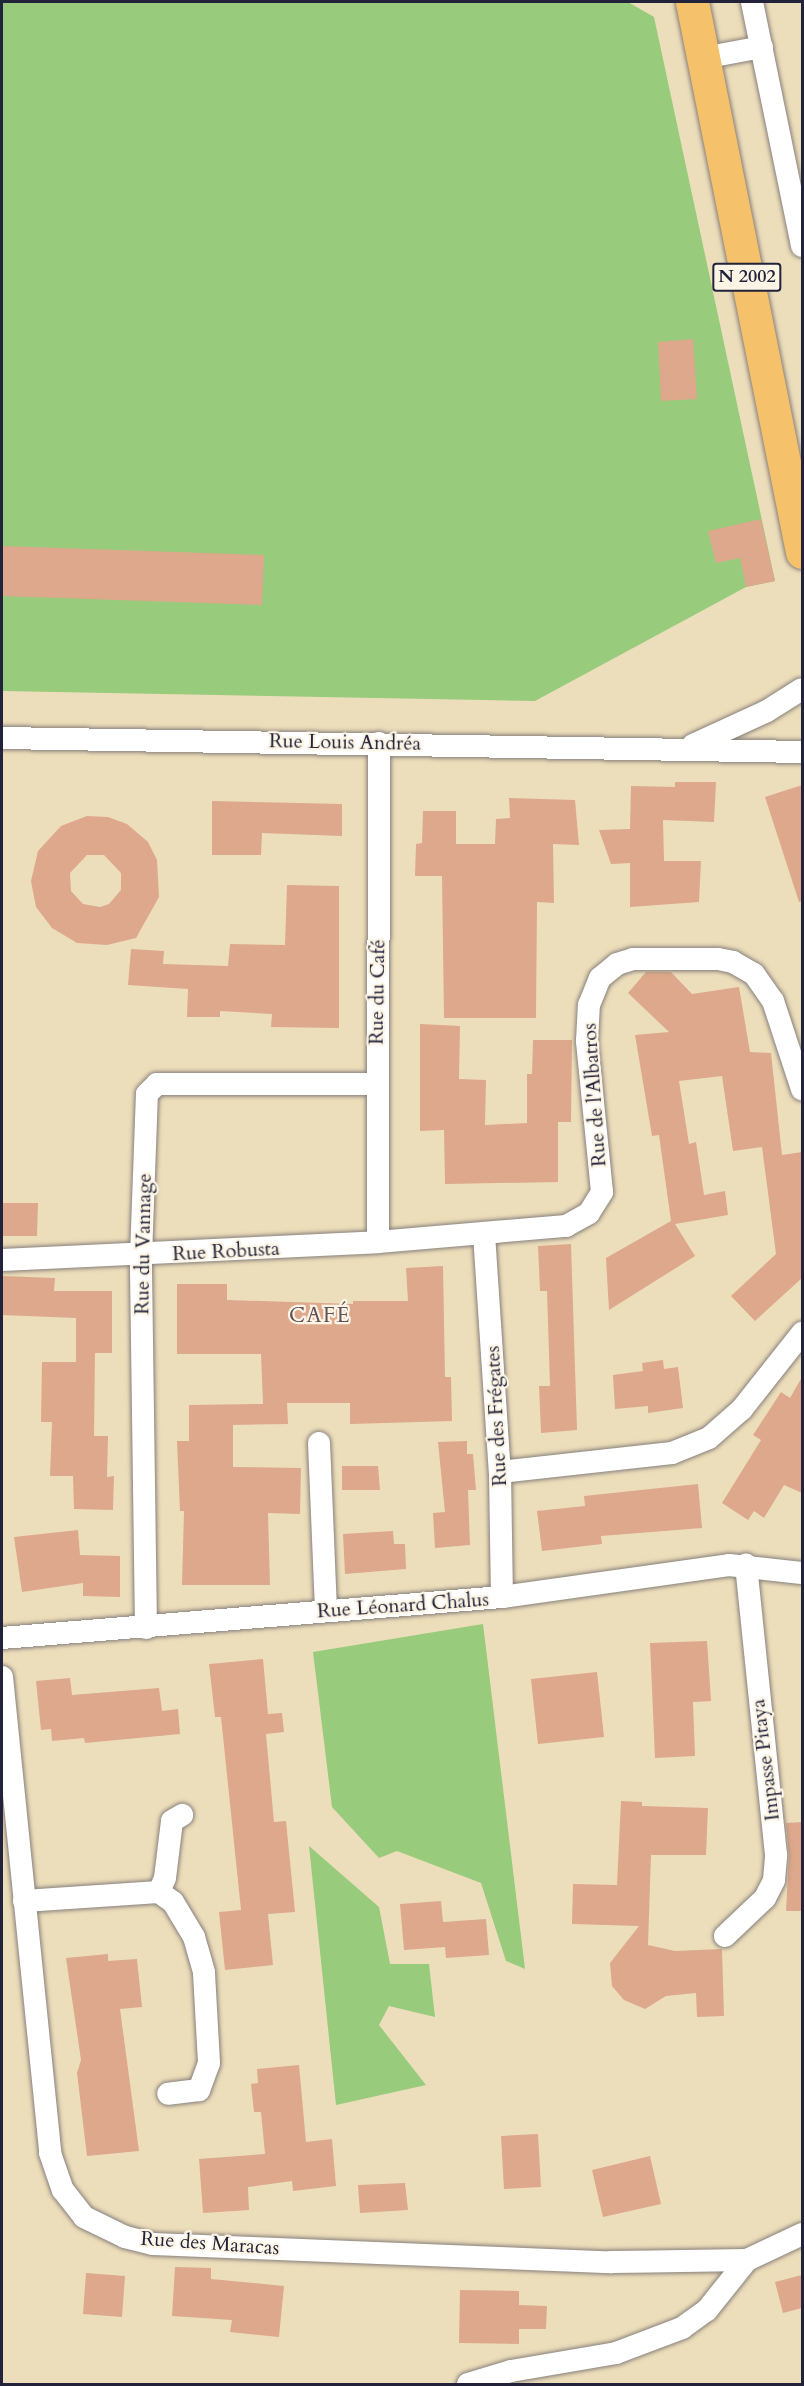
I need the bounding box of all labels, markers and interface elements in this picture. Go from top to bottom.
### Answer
road number: N 2002 [711,262,783,292]
street label: Rue Louis Andréa [269,729,421,755]
street label: Rue du Café [364,939,390,1045]
street label: Rue de l'Albatros [577,1022,611,1168]
street label: Rue du Vannage [130,1173,156,1315]
street label: Rue Robusta [172,1236,280,1266]
district label: CAFÉ [289,1303,351,1329]
street label: Rue des Frégates [480,1345,512,1487]
street label: Rue Léonard Chalus [316,1587,490,1623]
street label: Impasse Pitaya [746,1698,784,1822]
street label: Rue des Maracas [140,2226,280,2260]

